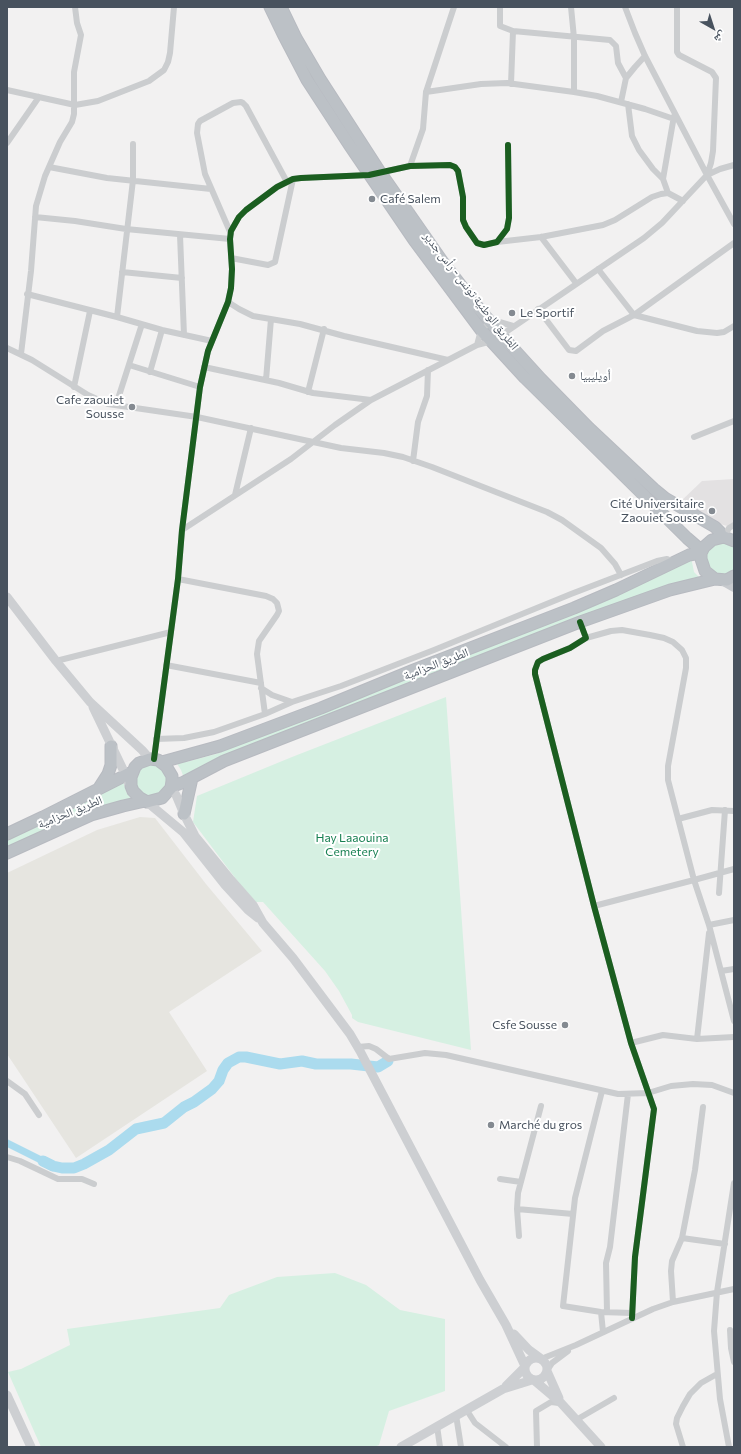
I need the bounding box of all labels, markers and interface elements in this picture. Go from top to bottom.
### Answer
north arrow [693,8,733,48]
text: ش [712,29,729,46]
place label: Café Salem [380,192,441,206]
marker: Café Salem [367,194,377,204]
street label: الطريق الوطنية تونس - رأس جدير [421,229,521,353]
place label: Le Sportif [520,306,574,320]
marker: Le Sportif [507,308,517,318]
place label: أويليبيا [580,369,611,383]
marker: أويليبيا [567,371,577,381]
place label: Cafe zaouiet Sousse [56,393,124,421]
marker: Cafe zaouiet Sousse [127,402,137,412]
place label: Cité Universitaire Zaouiet Sousse [610,497,704,525]
marker: Cité Universitaire Zaouiet Sousse [707,506,717,516]
street label: الطريق الحزامية [402,645,470,683]
street label: الطريق الحزامية [36,793,104,831]
park label: Hay Laaouina Cemetery [315,831,389,859]
place label: Csfe Sousse [492,1018,557,1032]
marker: Csfe Sousse [560,1020,570,1030]
place label: Marché du gros [499,1118,582,1132]
marker: Marché du gros [486,1120,496,1130]

